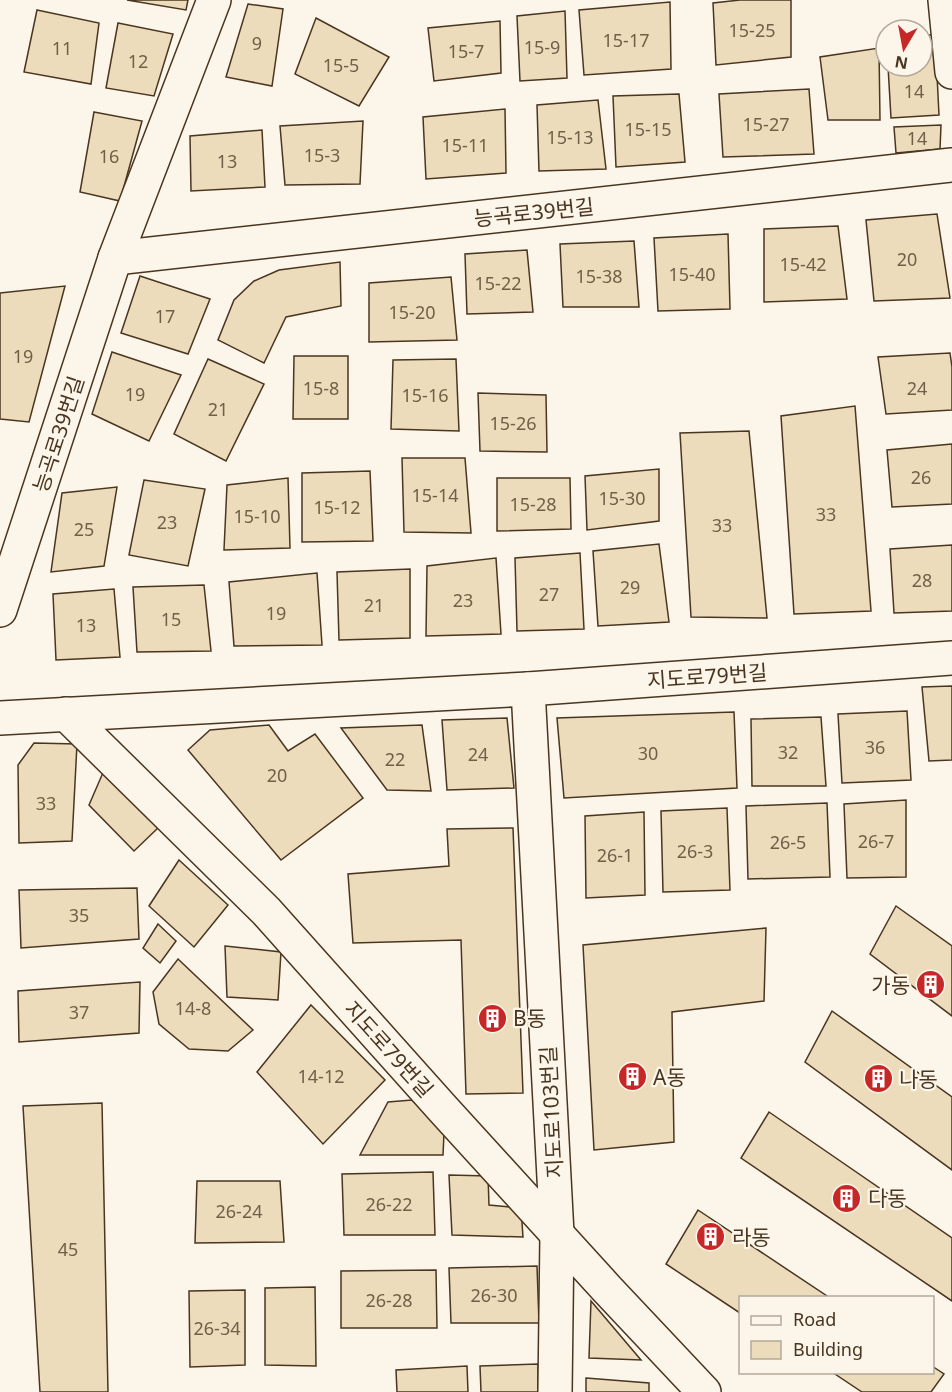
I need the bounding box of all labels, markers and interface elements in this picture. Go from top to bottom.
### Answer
house number: 15-25 [729,18,775,42]
north arrow [874,18,934,78]
house number: 15-17 [603,28,649,52]
house number: 9 [252,31,262,55]
house number: 15-9 [524,35,560,59]
house number: 11 [52,36,72,60]
house number: 15-7 [448,39,484,63]
house number: 12 [128,49,148,73]
text: N [893,51,910,75]
house number: 15-5 [323,53,359,77]
house number: 14 [904,79,924,103]
house number: 15-27 [743,112,789,136]
house number: 15-15 [625,117,671,141]
house number: 15-13 [547,125,593,149]
house number: 14 [907,126,927,150]
house number: 15-11 [442,133,488,157]
house number: 15-3 [304,143,340,167]
house number: 16 [99,144,119,168]
house number: 13 [217,149,237,173]
street label: 능곡로39번길 [473,192,595,232]
house number: 20 [897,247,917,271]
house number: 15-42 [780,252,826,276]
house number: 15-40 [669,262,715,286]
house number: 15-38 [576,264,622,288]
house number: 15-22 [475,271,521,295]
house number: 15-20 [389,300,435,324]
house number: 17 [155,304,175,328]
house number: 19 [13,344,33,368]
street label: 능곡로39번길 [26,372,90,496]
house number: 15-8 [303,376,339,400]
house number: 24 [907,376,927,400]
house number: 19 [125,382,145,406]
house number: 15-16 [402,383,448,407]
house number: 21 [208,397,228,421]
house number: 15-26 [490,411,536,435]
house number: 26 [911,465,931,489]
house number: 15-14 [412,483,458,507]
house number: 15-30 [599,486,645,510]
house number: 15-28 [510,492,556,516]
house number: 15-12 [314,495,360,519]
house number: 33 [816,502,836,526]
house number: 15-10 [234,504,280,528]
house number: 23 [157,510,177,534]
house number: 33 [712,513,732,537]
house number: 25 [74,517,94,541]
house number: 28 [912,568,932,592]
house number: 29 [620,575,640,599]
house number: 27 [539,582,559,606]
house number: 23 [453,588,473,612]
house number: 21 [364,593,384,617]
house number: 19 [266,601,286,625]
house number: 15 [161,607,181,631]
house number: 13 [76,613,96,637]
street label: 지도로79번길 [646,658,768,694]
house number: 36 [865,735,885,759]
house number: 32 [778,740,798,764]
house number: 30 [638,741,658,765]
house number: 24 [468,742,488,766]
house number: 22 [385,747,405,771]
house number: 20 [267,763,287,787]
house number: 33 [36,791,56,815]
house number: 26-7 [858,829,894,853]
house number: 26-5 [770,830,806,854]
house number: 26-3 [677,839,713,863]
house number: 26-1 [597,843,633,867]
house number: 35 [69,903,89,927]
building icon: 가동 [915,969,947,1001]
place label: 가동 [871,971,910,999]
street label: 지도로79번길 [338,995,440,1103]
house number: 14-8 [175,996,211,1020]
house number: 37 [69,1000,89,1024]
building icon: B동 [476,1002,508,1034]
place label: B동 [513,1004,546,1032]
street label: 지도로103번길 [534,1045,568,1179]
building icon: A동 [616,1061,648,1093]
place label: A동 [653,1063,686,1091]
building icon: 나동 [862,1063,894,1095]
house number: 14-12 [298,1064,344,1088]
place label: 나동 [899,1065,938,1093]
building icon: 다동 [831,1182,863,1214]
place label: 다동 [868,1184,907,1212]
house number: 26-22 [366,1192,412,1216]
house number: 26-24 [216,1199,262,1223]
building icon: 라동 [695,1221,727,1253]
place label: 라동 [732,1223,771,1251]
house number: 45 [58,1237,78,1261]
house number: 26-30 [471,1283,517,1307]
house number: 26-28 [366,1288,412,1312]
legend [739,1296,934,1374]
text: Road [793,1307,836,1331]
house number: 26-34 [194,1316,240,1340]
text: Building [793,1337,863,1361]

